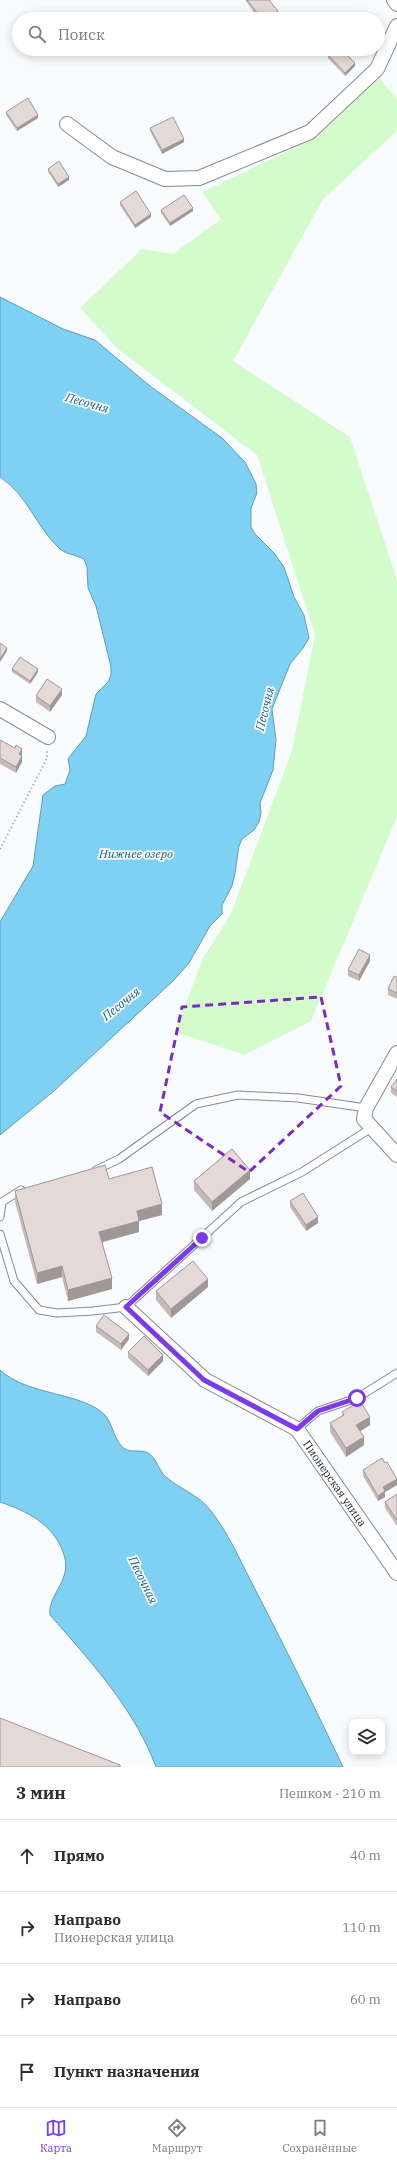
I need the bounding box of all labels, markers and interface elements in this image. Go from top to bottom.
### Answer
search box [12,12,385,56]
icon: search [26,23,48,45]
text: Поиск [58,25,105,44]
water label: Песочня [63,389,111,416]
water label: Песочня [252,685,277,733]
water label: Нижнее озеро [98,846,173,861]
water label: Песочня [98,983,143,1024]
route end [193,1229,211,1247]
route start [348,1389,366,1407]
street label: Пионерская улица [300,1438,370,1529]
water label: Песочная [125,1553,162,1607]
map controls [349,1719,385,1755]
button: layers [349,1719,385,1755]
text: 3 мин [16,1782,66,1804]
text: Пешком · 210 m [279,1785,381,1802]
icon: ahead [16,1845,38,1867]
text: Прямо [54,1846,105,1865]
text: 40 m [350,1847,381,1864]
text: Направо [54,1910,121,1929]
icon: right [16,1917,38,1939]
text: 110 m [342,1919,381,1936]
text: Пионерская улица [54,1929,174,1946]
icon: right [16,1989,38,2011]
text: Направо [54,1990,121,2009]
text: 60 m [350,1991,381,2008]
icon: arrive [16,2061,38,2083]
text: Пункт назначения [54,2062,200,2081]
tab: Карта [40,2117,72,2155]
tab: Маршрут [152,2117,202,2155]
tab: Сохранённые [282,2117,357,2155]

